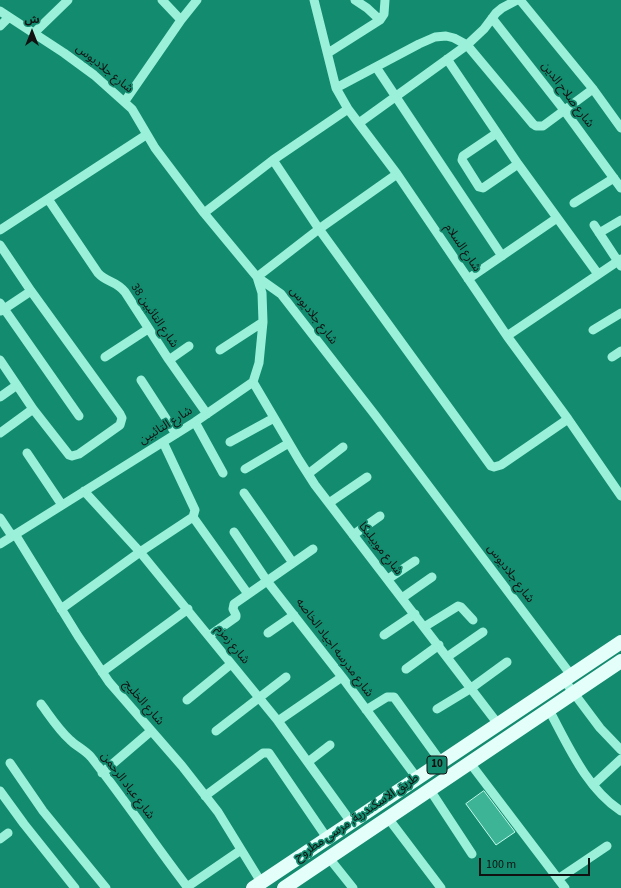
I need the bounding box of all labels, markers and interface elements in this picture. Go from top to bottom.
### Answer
north arrow [12,12,52,52]
text: ش [24,12,40,27]
street label: شارع جلاديوس [72,42,136,96]
street label: شارع صلاح الدين [538,59,596,131]
street label: شارع السلام [441,221,483,275]
street label: شارع التائبين 38 [127,281,181,351]
street label: شارع جلاديوس [286,284,340,348]
street label: شارع التائبين [137,404,195,448]
street label: شارع موبيليكا [355,520,405,578]
street label: شارع جلاديوس [483,542,537,606]
street label: شارع مدرسه اجياد الخاصه [292,596,376,700]
street label: شارع زمزم [212,623,252,667]
street label: شارع الخليج [119,677,167,729]
street label: شارع عباد الرحمن [97,749,157,823]
road number: 10 [427,756,447,774]
street label: طريق الاسكندرية, مرسى مطروح [292,771,422,865]
scale bar [481,850,592,876]
text: 100 m [486,856,516,873]

